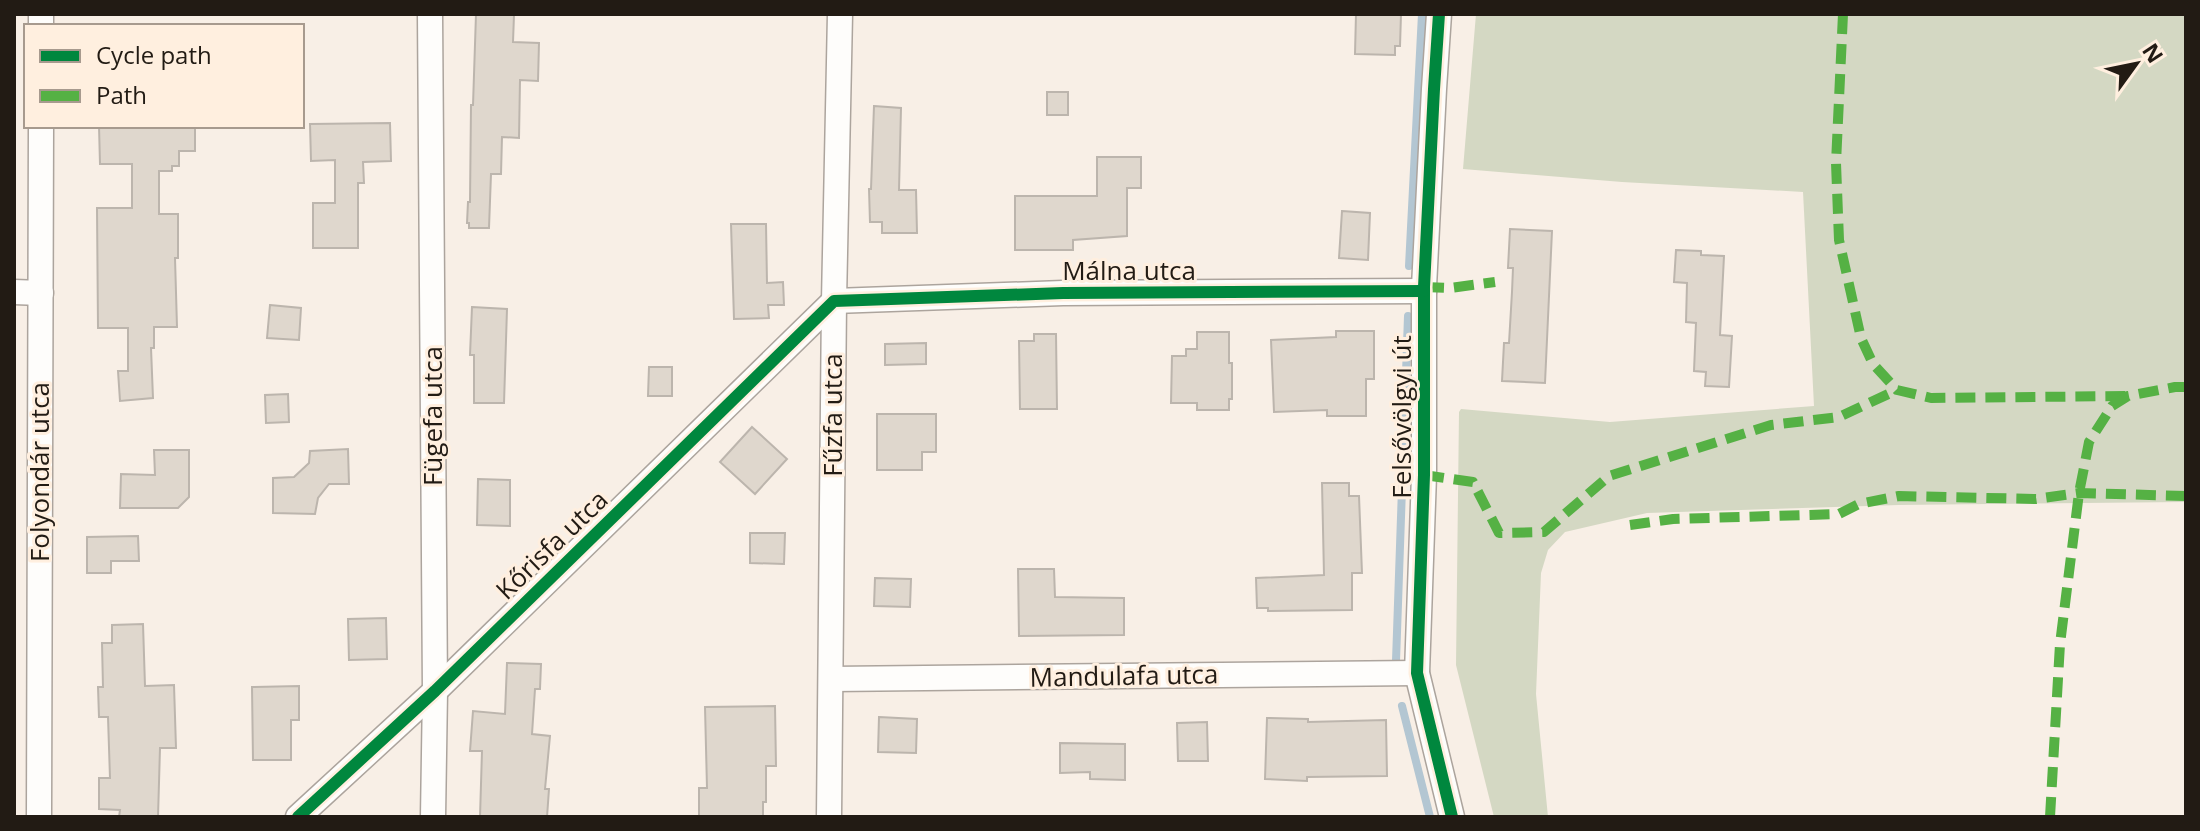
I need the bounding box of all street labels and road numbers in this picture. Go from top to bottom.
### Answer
street label: Málna utca [1062,252,1196,288]
street label: Felsővölgyi út [1383,335,1419,499]
street label: Fügefa utca [414,346,450,486]
street label: Fűzfa utca [814,353,850,477]
street label: Folyondár utca [21,382,57,562]
street label: Kőrisfa utca [487,482,615,607]
street label: Mandulafa utca [1029,655,1219,695]

